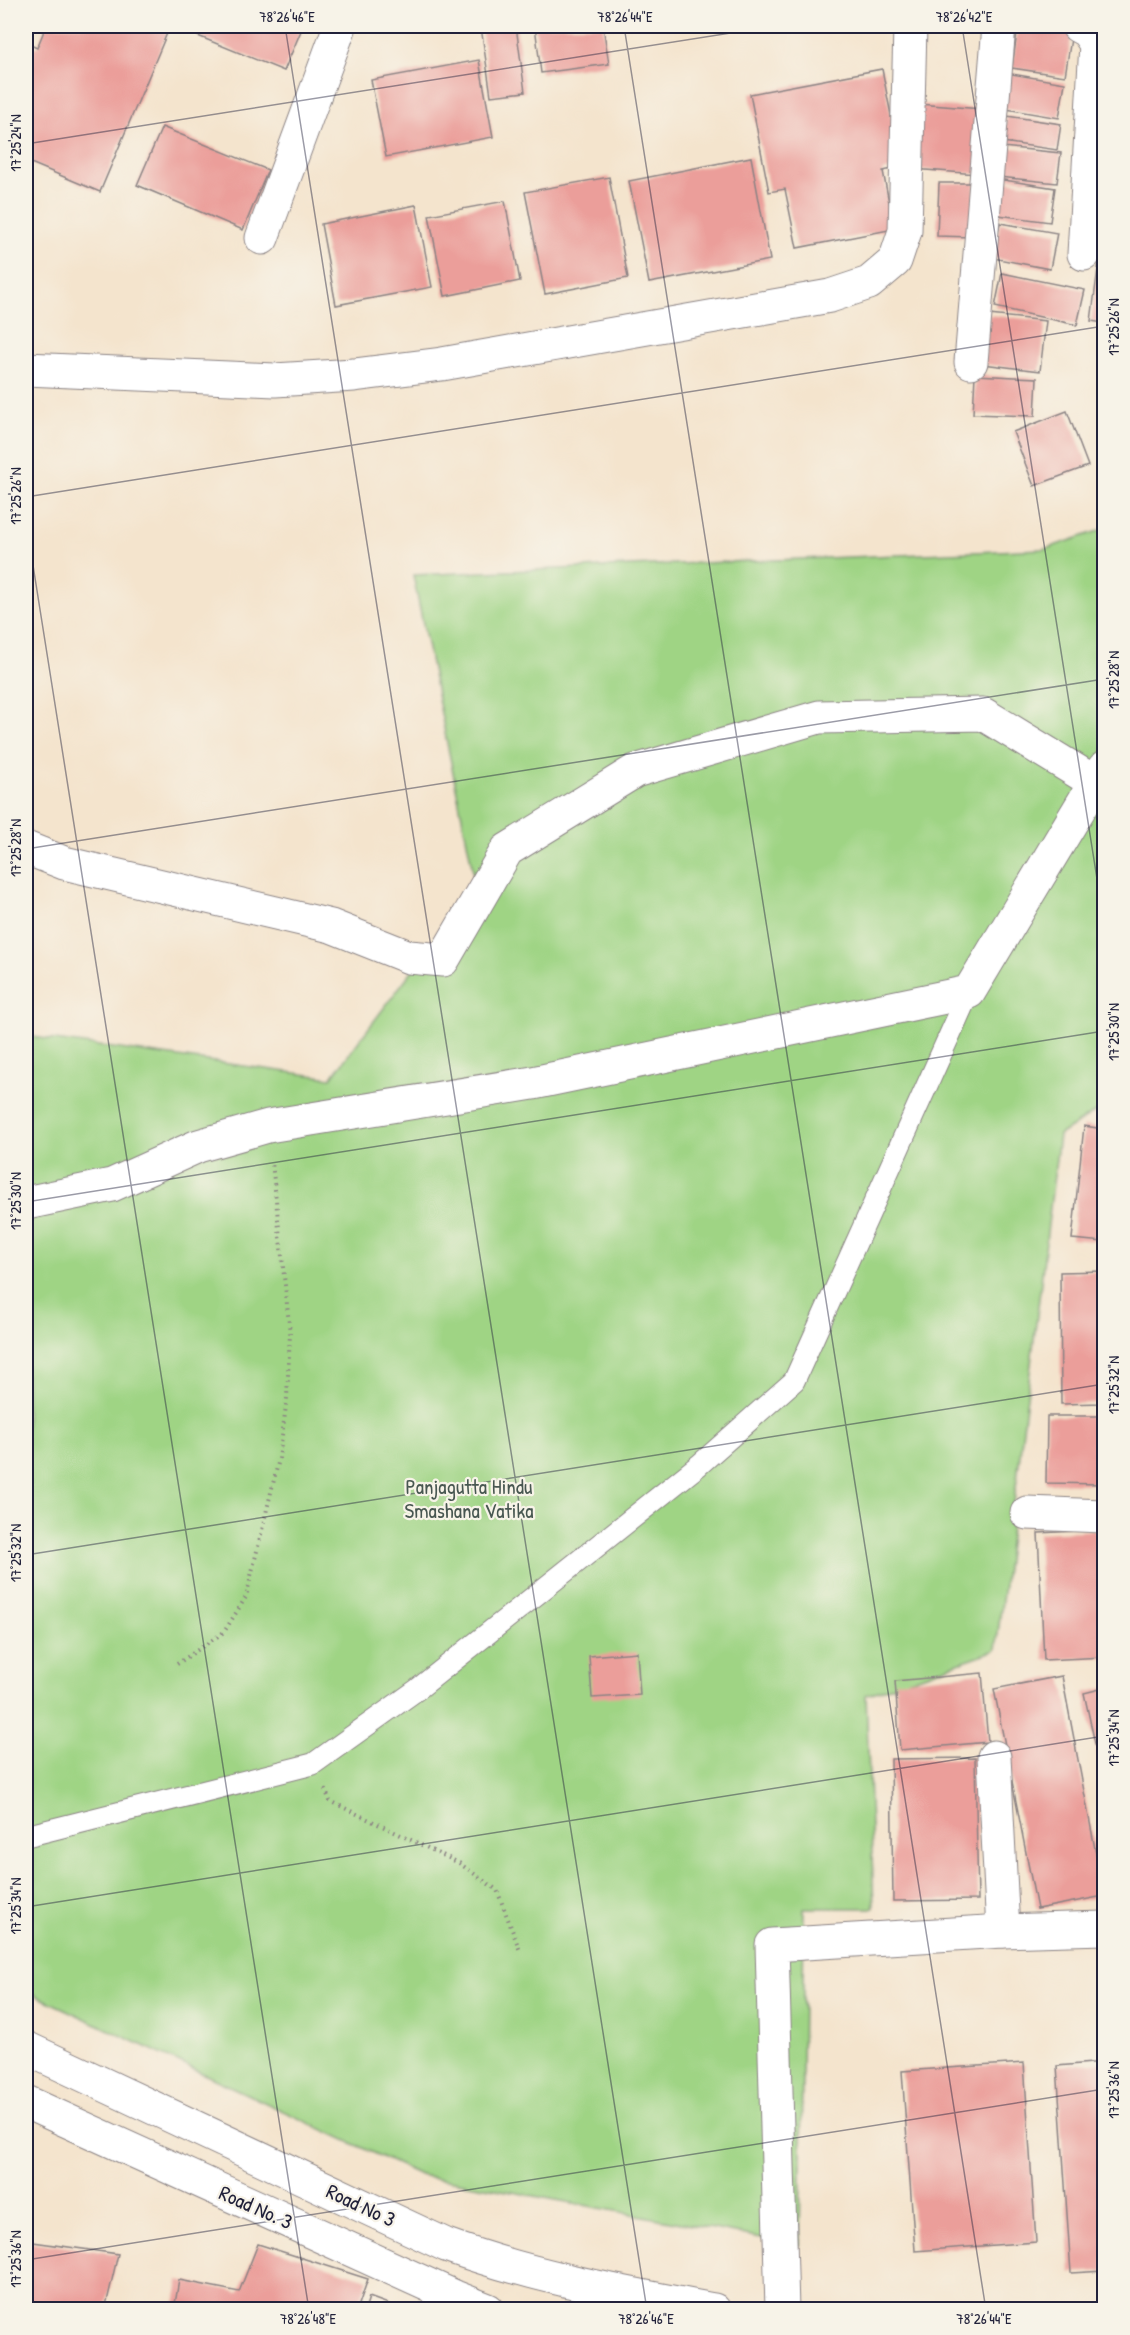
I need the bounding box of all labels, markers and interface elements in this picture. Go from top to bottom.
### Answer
text: 78°26'46"E [259,6,315,27]
text: 78°26'44"E [597,6,653,27]
text: 78°26'42"E [936,6,993,27]
text: 17°25'24"N [5,114,26,172]
text: 17°25'26"N [1103,298,1124,356]
text: 17°25'26"N [5,467,26,525]
text: 17°25'28"N [1103,651,1124,709]
text: 17°25'28"N [5,819,26,877]
text: 17°25'30"N [1103,1003,1124,1061]
text: 17°25'30"N [5,1172,26,1230]
text: 17°25'32"N [1103,1356,1124,1414]
park label: Panjagutta Hindu Smashana Vatika [405,1472,533,1525]
text: 17°25'32"N [5,1524,26,1582]
text: 17°25'34"N [1103,1709,1124,1767]
text: 17°25'34"N [5,1877,26,1935]
text: 17°25'36"N [1103,2061,1124,2119]
street label: Road No 3 [322,2176,400,2234]
street label: Road No. 3 [215,2178,297,2236]
text: 17°25'36"N [5,2230,26,2288]
text: 78°26'48"E [280,2308,336,2329]
text: 78°26'46"E [618,2308,674,2329]
text: 78°26'44"E [956,2308,1012,2329]

